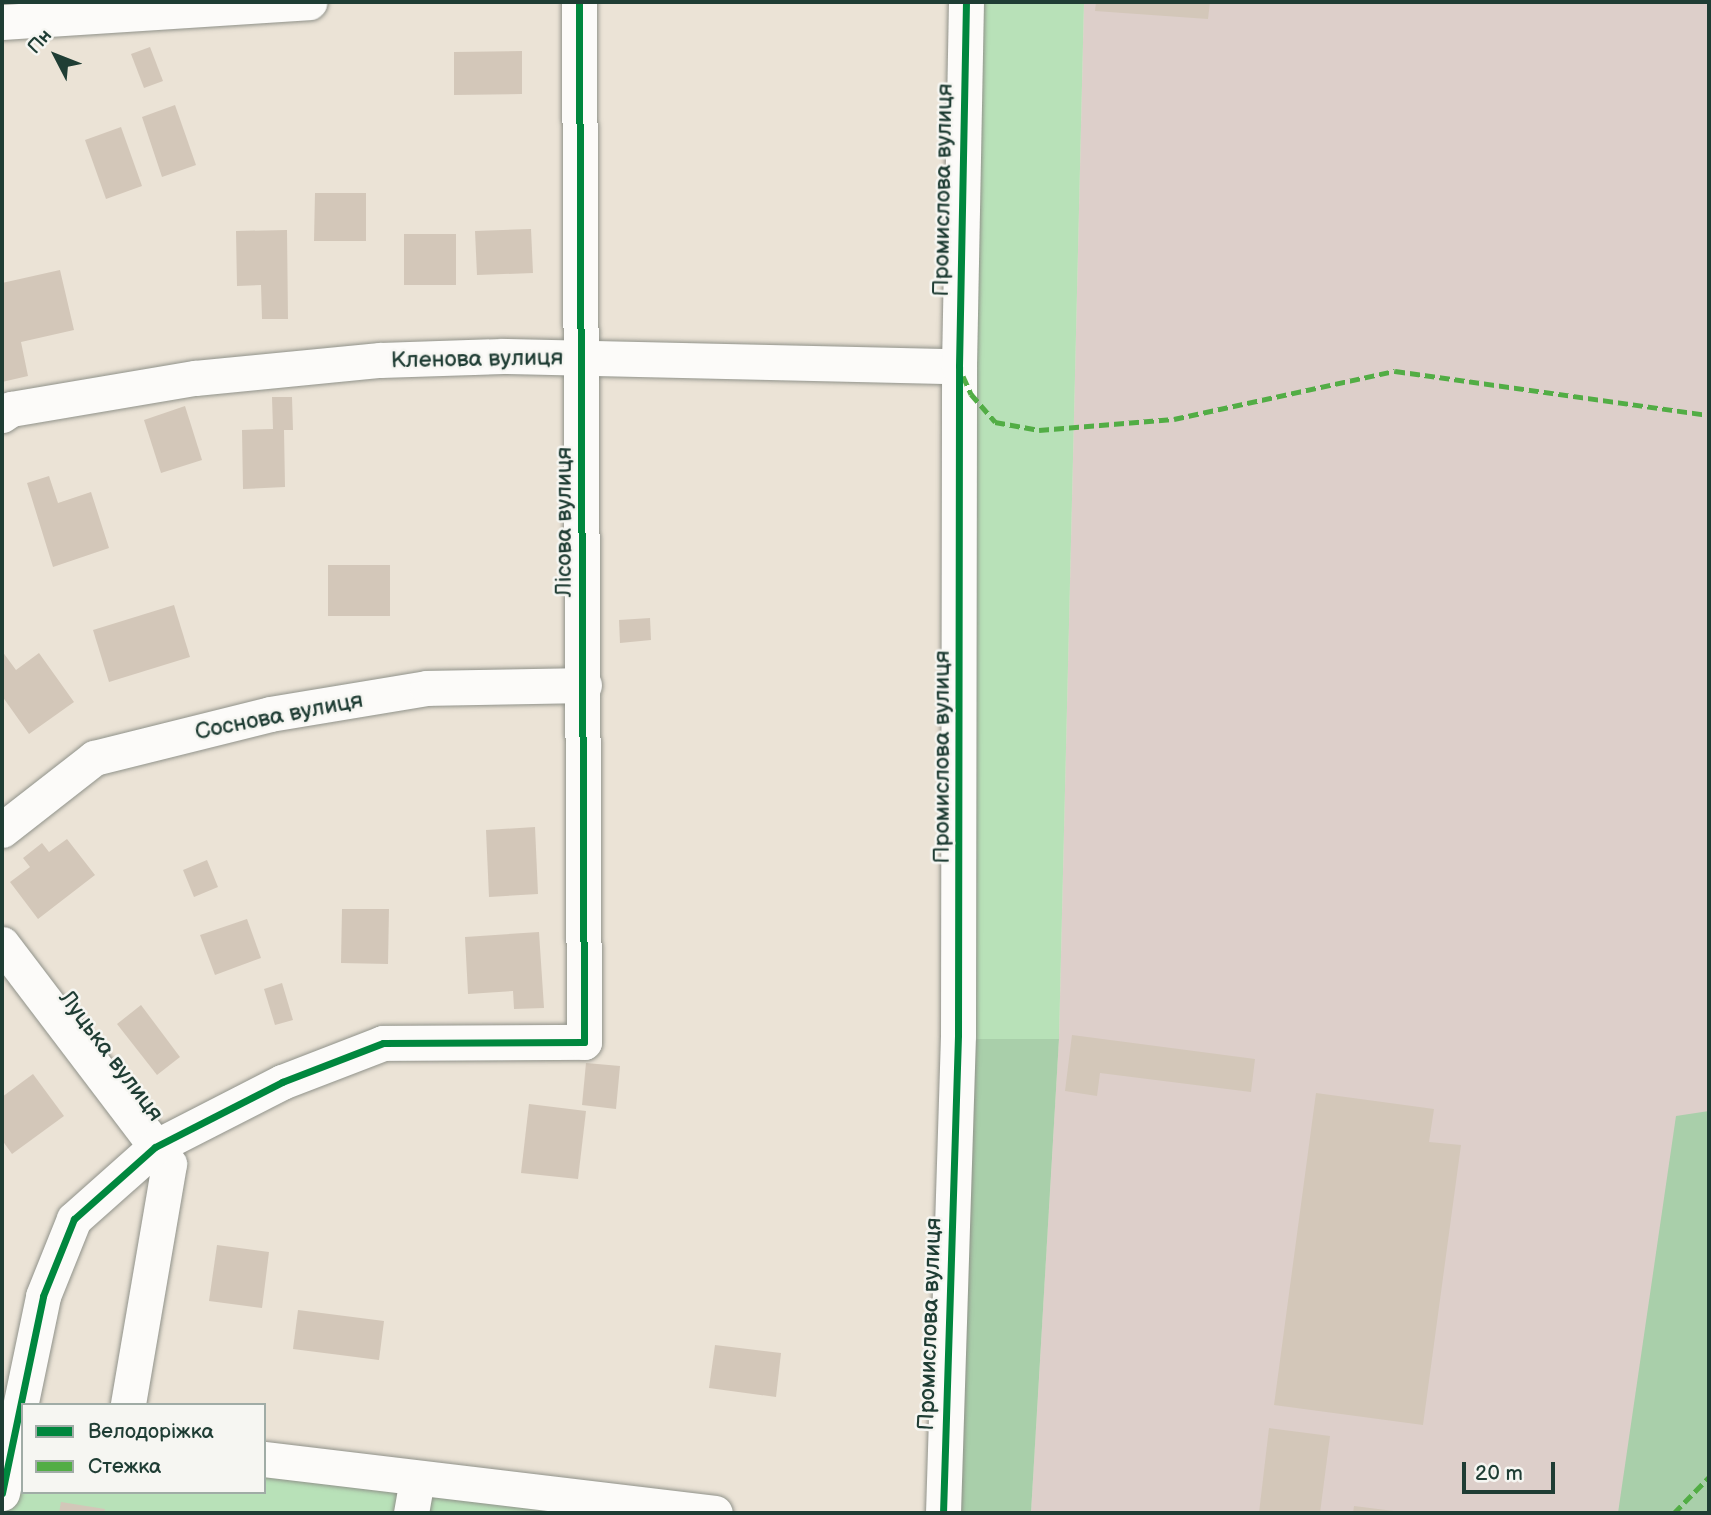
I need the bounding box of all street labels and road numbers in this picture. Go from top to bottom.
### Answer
street label: Промислова вулиця [927,83,959,297]
street label: Кленова вулиця [391,344,563,374]
street label: Лісова вулиця [550,447,578,597]
street label: Промислова вулиця [928,650,956,864]
street label: Соснова вулиця [193,686,365,746]
street label: Луцька вулиця [53,985,169,1127]
street label: Промислова вулиця [912,1217,948,1431]

